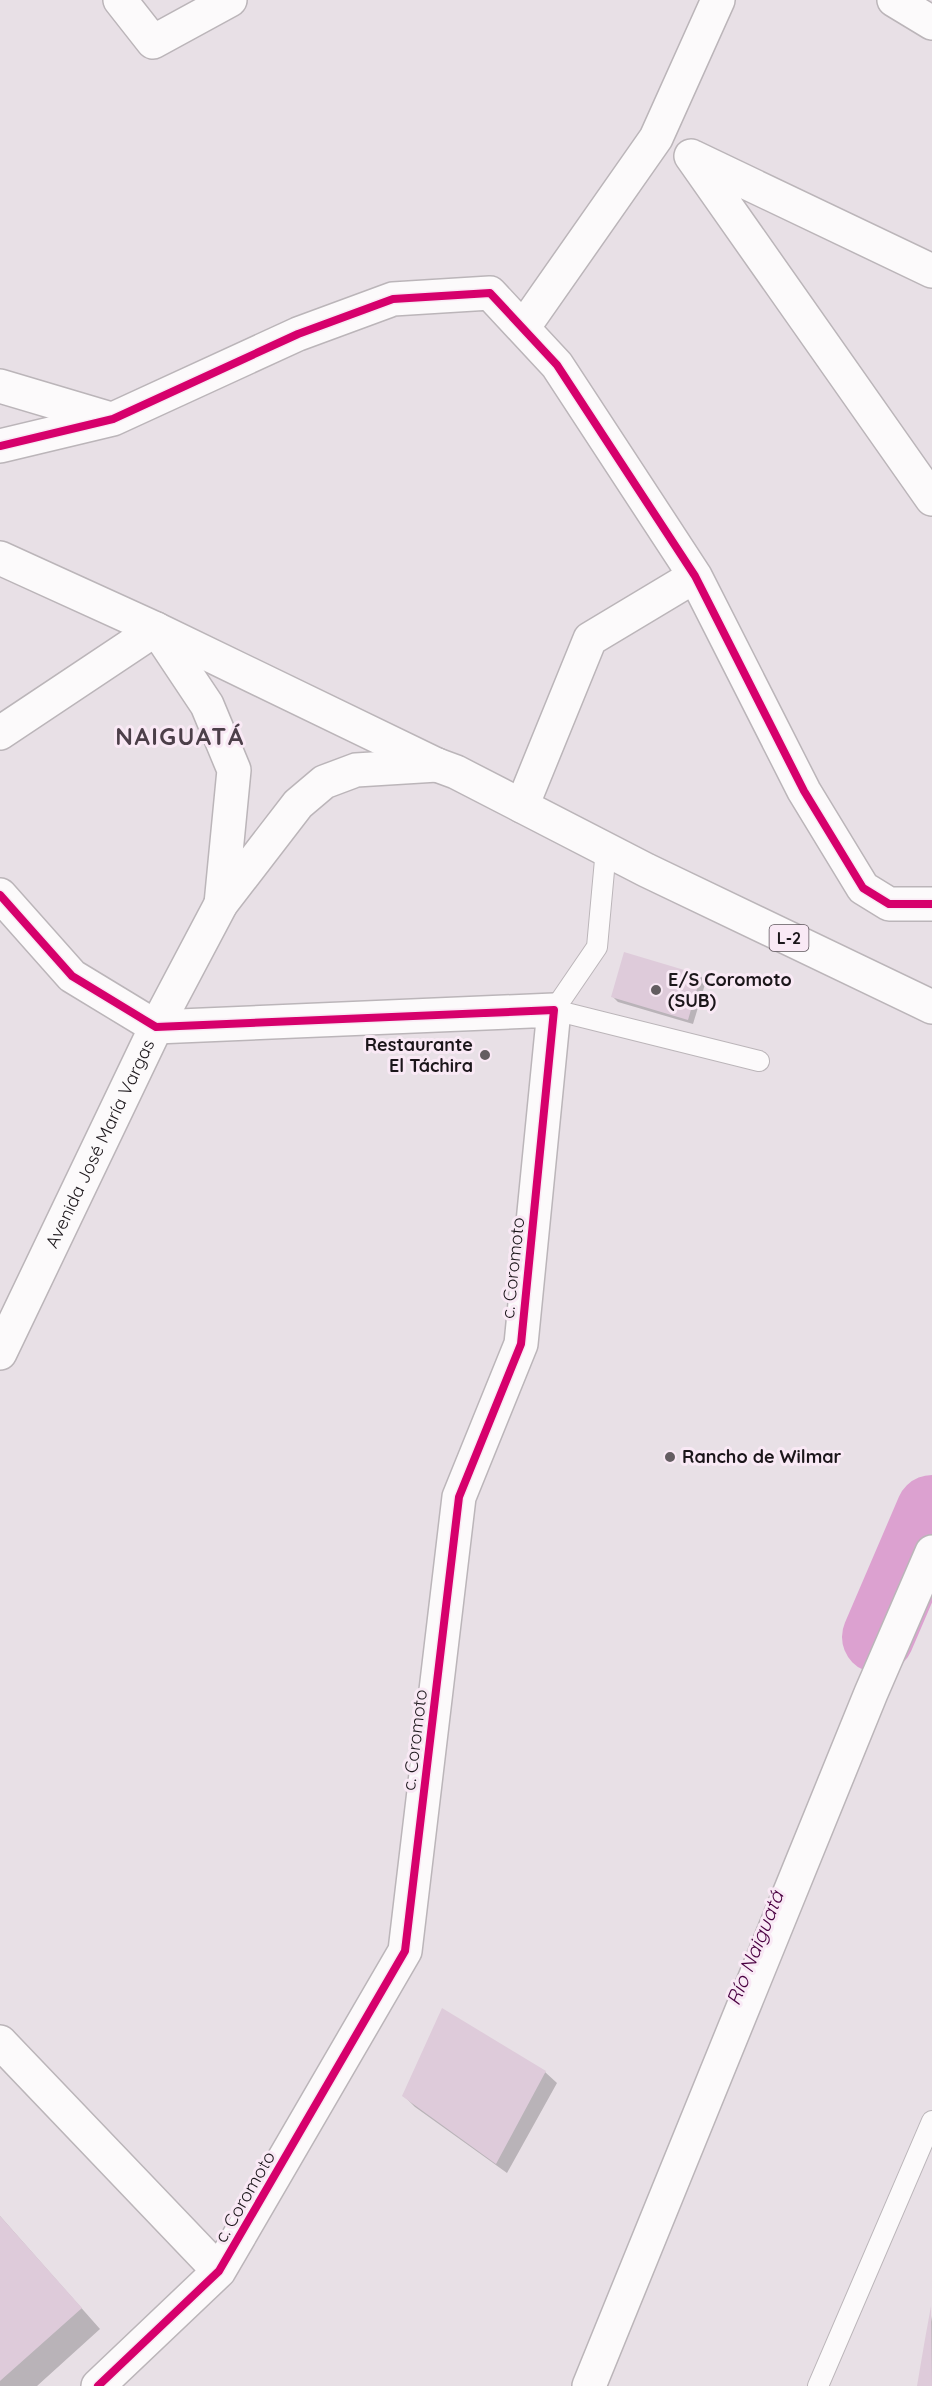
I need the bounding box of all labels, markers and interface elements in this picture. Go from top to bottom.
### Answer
district label: NAIGUATÁ [115,721,245,751]
road number: L-2 [770,925,808,951]
place label: E/S Coromoto (SUB) [668,968,792,1012]
marker: E/S Coromoto (SUB) [649,983,663,997]
place label: Restaurante El Táchira [365,1033,473,1077]
street label: Avenida José María Vargas [40,1035,159,1252]
marker: Restaurante El Táchira [478,1048,492,1062]
street label: c. Coromoto [496,1216,529,1320]
place label: Rancho de Wilmar [682,1445,842,1468]
marker: Rancho de Wilmar [663,1450,677,1464]
street label: c. Coromoto [397,1688,432,1792]
water label: Río Naiguatá [720,1885,789,2009]
street label: c. Coromoto [209,2147,280,2247]

